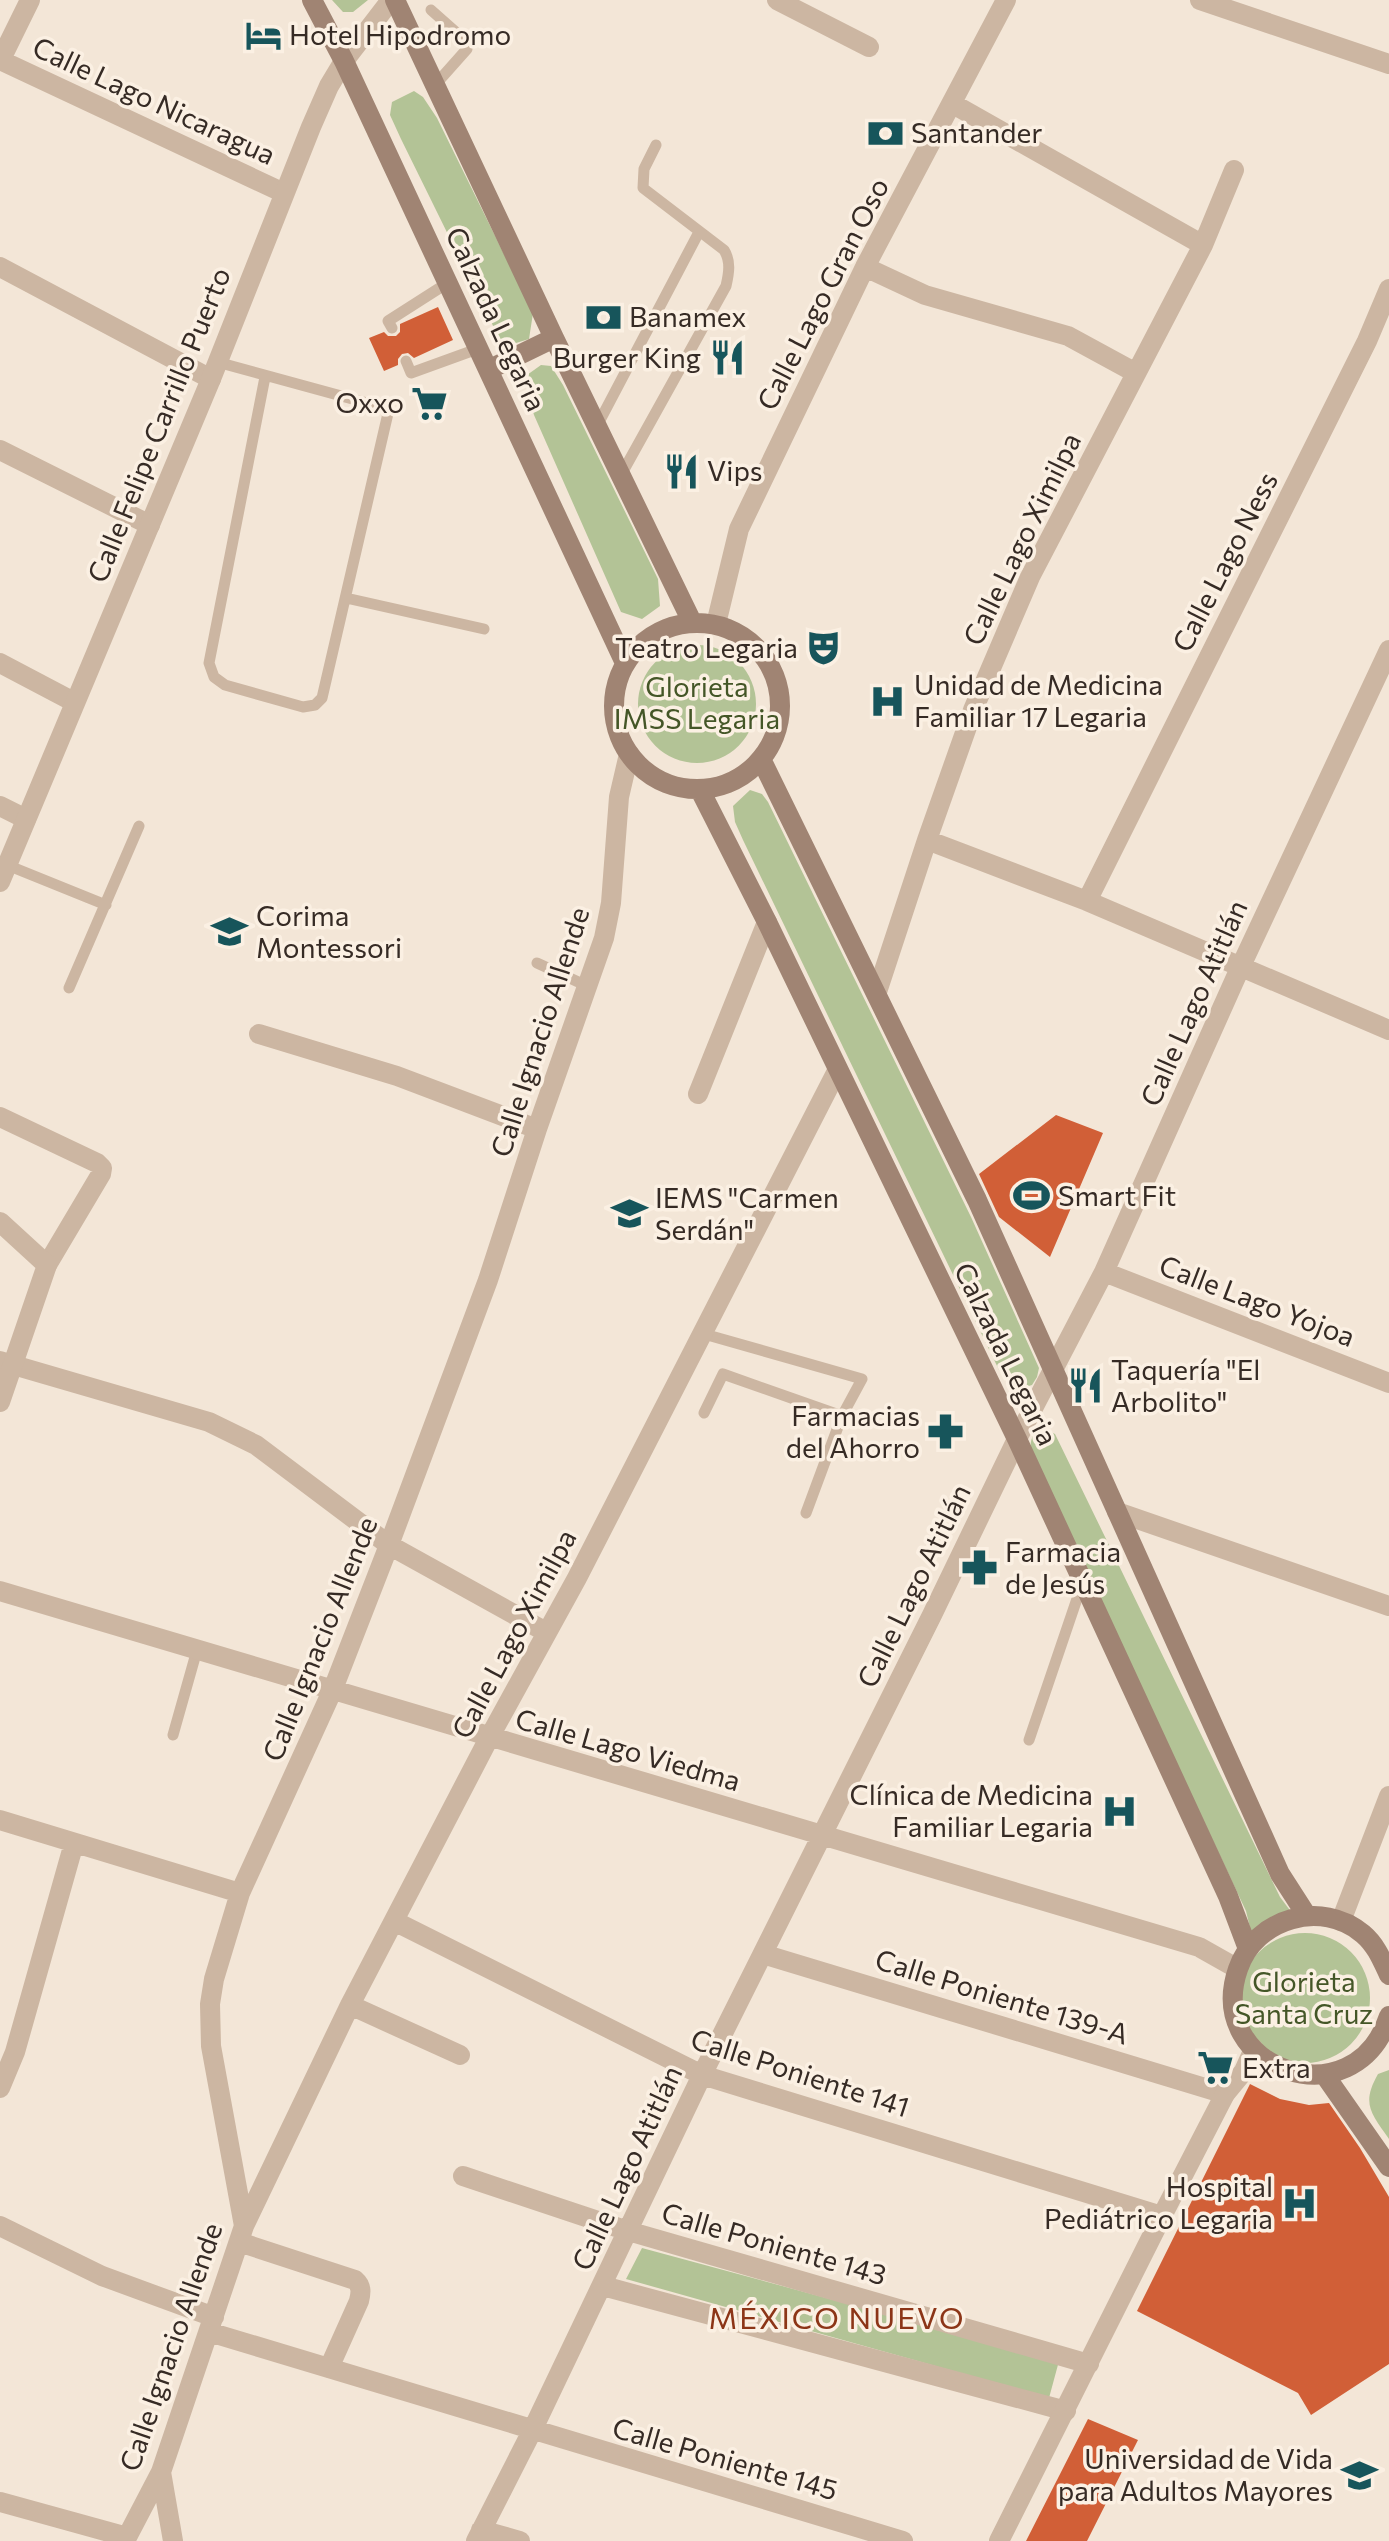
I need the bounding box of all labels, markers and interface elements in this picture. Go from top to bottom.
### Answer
hotel icon: Hotel Hipodromo [244,16,282,54]
place label: Hotel Hipodromo [289,17,511,51]
street label: Calle Lago Nicaragua [28,29,281,171]
bank icon: Santander [866,114,904,152]
place label: Santander [911,115,1042,149]
street label: Calle Lago Gran Oso [749,172,895,415]
street label: Calzada Legaria [439,221,554,416]
street label: Calle Felipe Carrillo Puerto [79,262,237,587]
bank icon: Banamex [584,298,622,336]
place label: Banamex [629,299,747,333]
restaurant icon: Burger King [708,339,746,377]
place label: Burger King [553,340,701,374]
supermarket icon: Oxxo [411,384,449,422]
place label: Oxxo [336,385,404,419]
street label: Calle Lago Ximilpa [955,427,1087,650]
restaurant icon: Vips [662,452,700,490]
place label: Vips [707,453,762,487]
street label: Calle Lago Ness [1164,466,1284,657]
theatre icon: Teatro Legaria [805,629,843,667]
place label: Teatro Legaria [615,630,798,664]
place label: Unidad de Medicina Familiar 17 Legaria [914,667,1163,733]
park label: Glorieta IMSS Legaria [614,669,780,735]
hospital icon: Unidad de Medicina Familiar 17 Legaria [869,682,907,720]
street label: Calle Lago Atitlán [1132,894,1254,1111]
place label: Corima Montessori [256,898,402,964]
street label: Calle Ignacio Allende [483,903,595,1161]
school or university icon: Corima Montessori [211,913,249,951]
sports icon: Smart Fit [1013,1177,1051,1215]
place label: Smart Fit [1058,1178,1176,1212]
place label: IEMS "Carmen Serdán" [655,1180,839,1246]
school or university icon: IEMS "Carmen Serdán" [610,1195,648,1233]
street label: Calle Lago Yojoa [1155,1247,1360,1353]
street label: Calzada Legaria [948,1257,1066,1451]
place label: Taquería "El Arbolito" [1111,1352,1260,1418]
restaurant icon: Taquería "El Arbolito" [1066,1367,1104,1405]
place label: Farmacias del Ahorro [786,1398,920,1464]
pharmacy icon: Farmacias del Ahorro [927,1413,965,1451]
street label: Calle Lago Atitlán [849,1478,977,1693]
street label: Calle Ignacio Allende [255,1512,384,1766]
street label: Calle Lago Ximilpa [444,1523,583,1744]
place label: Farmacia de Jesús [1005,1534,1121,1600]
pharmacy icon: Farmacia de Jesús [960,1549,998,1587]
street label: Calle Lago Viedma [512,1701,745,1797]
place label: Clínica de Medicina Familiar Legaria [850,1777,1093,1843]
hospital icon: Clínica de Medicina Familiar Legaria [1100,1792,1138,1830]
street label: Calle Poniente 139-A [872,1941,1133,2051]
park label: Glorieta Santa Cruz [1235,1964,1373,2030]
street label: Calle Poniente 141 [687,2021,914,2123]
supermarket icon: Extra [1197,2049,1235,2087]
place label: Extra [1242,2050,1311,2084]
street label: Calle Lago Atitlán [564,2060,688,2275]
place label: Hospital Pediátrico Legaria [1044,2169,1273,2235]
hospital icon: Hospital Pediátrico Legaria [1280,2184,1318,2222]
street label: Calle Poniente 143 [658,2195,891,2291]
street label: Calle Ignacio Allende [112,2218,229,2475]
district label: MÉXICO NUEVO [709,2298,965,2335]
street label: Calle Poniente 145 [609,2410,842,2506]
place label: Universidad de Vida para Adultos Mayores [1058,2441,1333,2507]
school or university icon: Universidad de Vida para Adultos Mayores [1340,2456,1378,2494]

